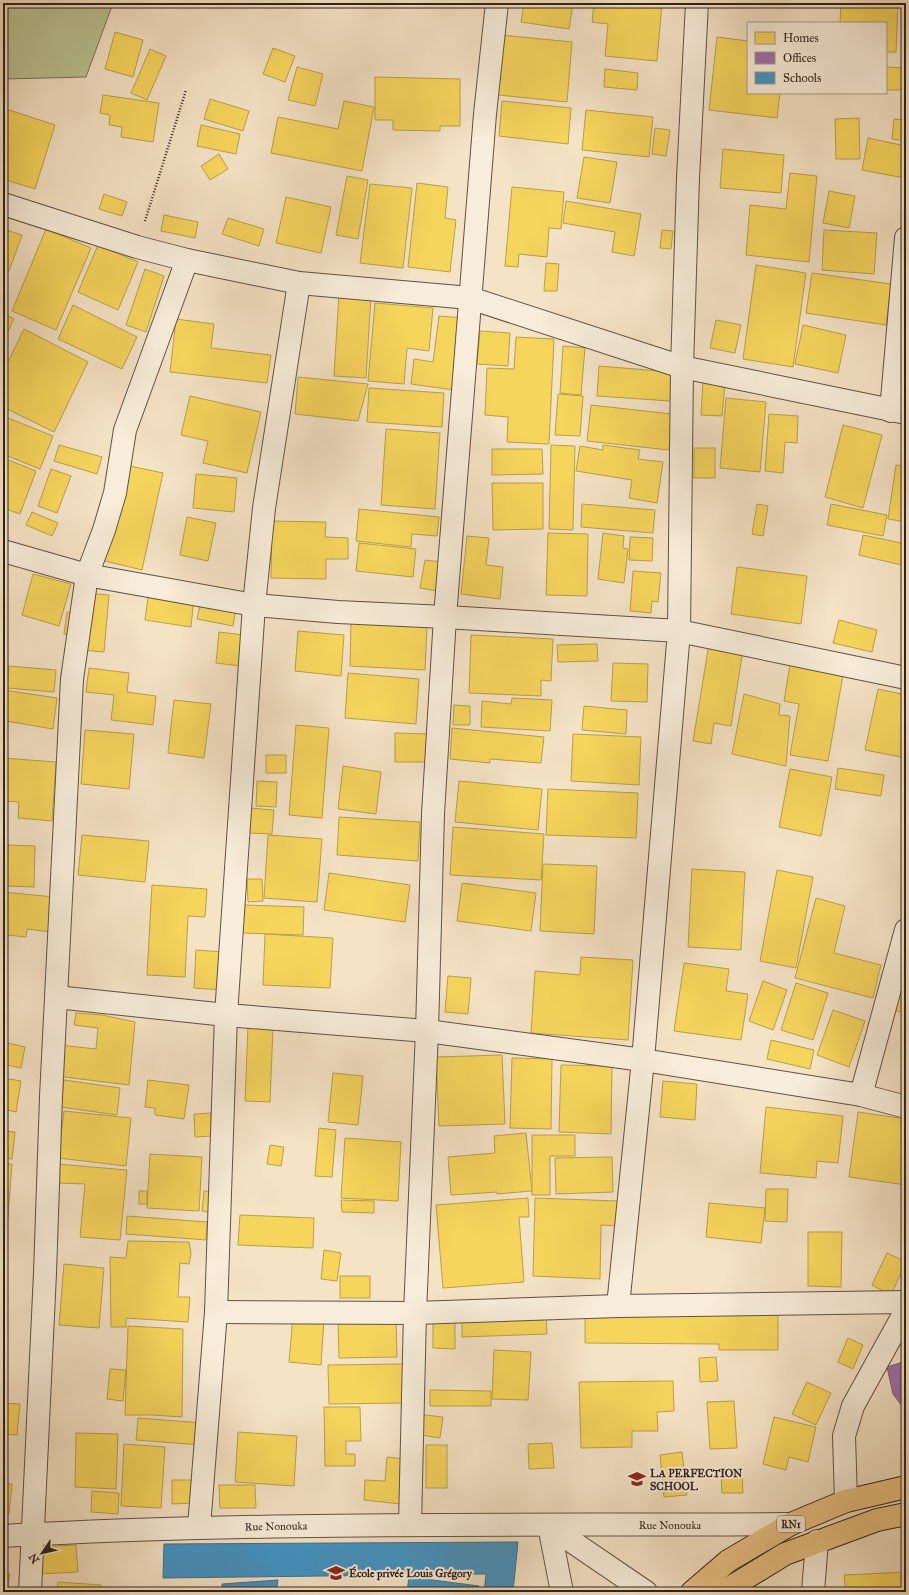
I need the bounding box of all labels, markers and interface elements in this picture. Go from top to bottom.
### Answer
legend [747,22,887,94]
text: Homes [783,31,819,45]
text: Offices [783,51,816,65]
text: Schools [783,71,821,85]
place label: LA PERFECTION SCHOOL [650,1467,743,1493]
school or university icon: LA PERFECTION SCHOOL [627,1469,647,1489]
road number: RN1 [777,1516,805,1532]
street label: Rue Nonouka [245,1519,308,1534]
street label: Rue Nonouka [639,1519,702,1532]
north arrow [22,1533,62,1573]
text: N [26,1550,42,1566]
school or university icon: École privée Louis Grégory [326,1563,346,1583]
place label: École privée Louis Grégory [349,1566,473,1581]

